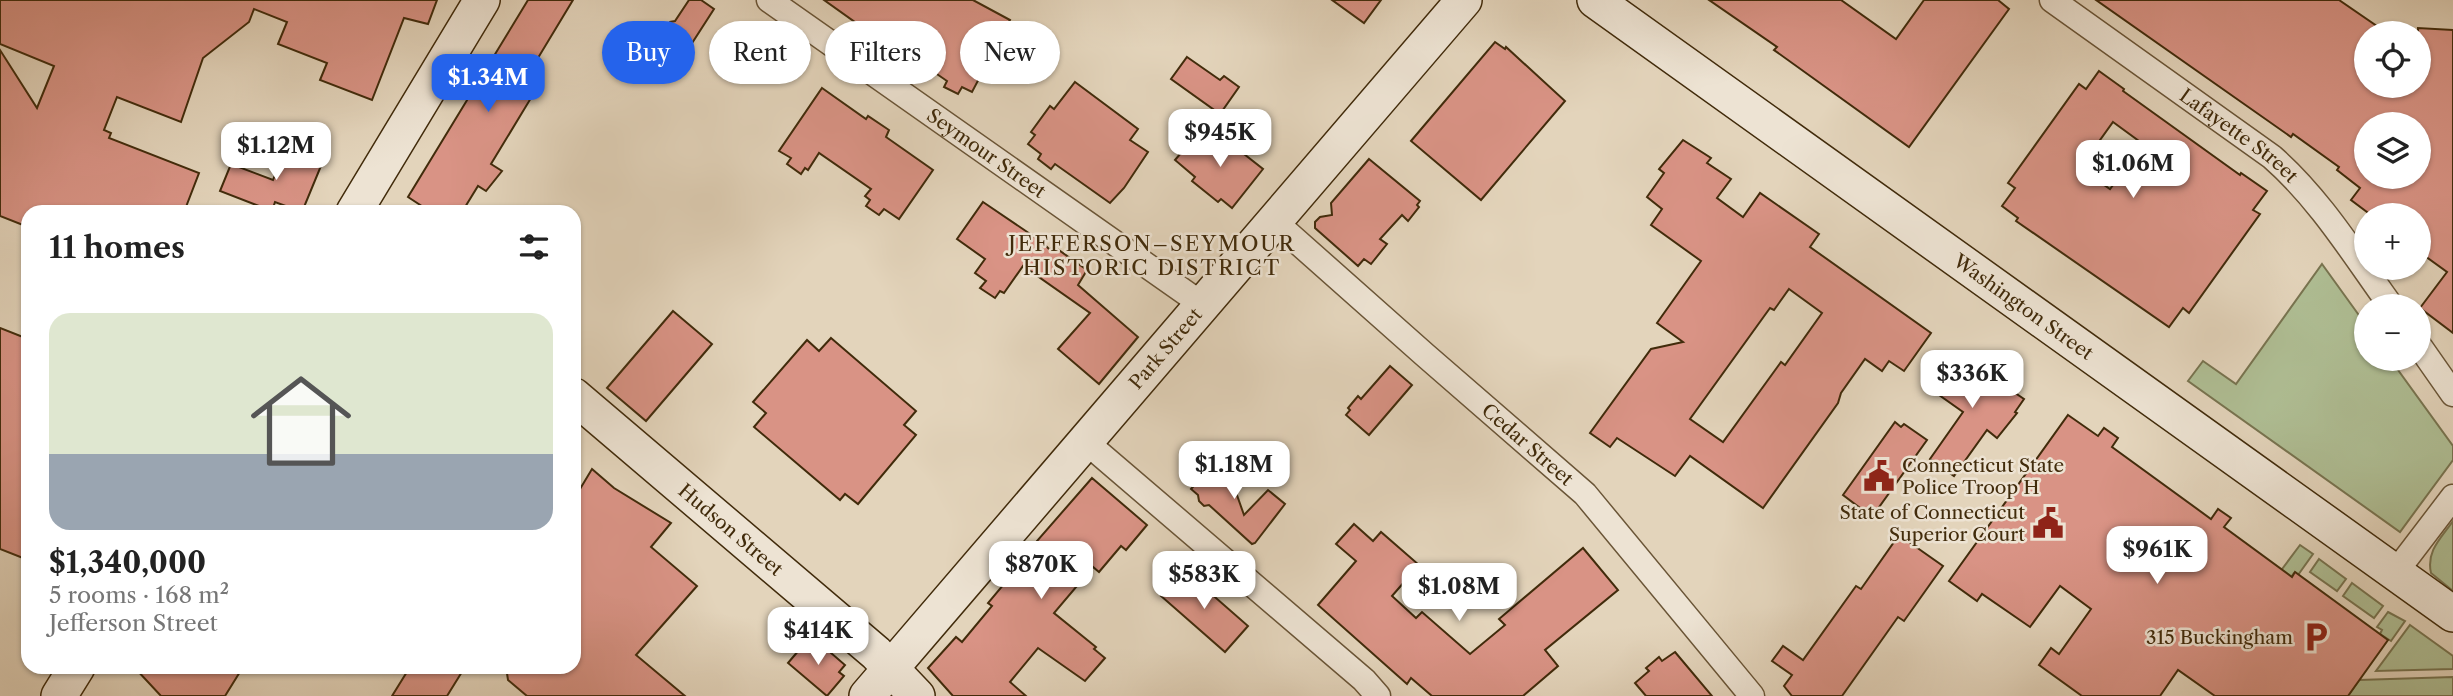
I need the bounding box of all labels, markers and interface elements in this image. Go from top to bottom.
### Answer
chip: Buy [602,21,695,84]
chip: Rent [709,21,811,84]
chip: Filters [825,21,946,84]
chip: New [960,21,1060,84]
map controls [2354,21,2431,371]
button: locate [2354,21,2431,98]
pin: $1.34M [431,54,545,114]
text: $1.34M [448,63,528,91]
street label: Lafayette Street [2175,83,2304,187]
street label: Seymour Street [923,103,1051,203]
pin: $945K [1171,110,1269,169]
button: layers [2354,112,2431,189]
text: $945K [1184,118,1256,146]
pin: $1.12M [219,122,333,182]
text: $1.12M [237,131,315,159]
pin: $1.06M [2076,140,2190,200]
text: $1.06M [2092,149,2174,177]
button: + [2354,203,2431,280]
icon: filters [515,228,553,266]
text: 11 homes [49,229,185,266]
district label: JEFFERSON–SEYMOUR HISTORIC DISTRICT [1005,231,1296,280]
street label: Washington Street [1948,248,2098,365]
button: − [2354,294,2431,371]
street label: Park Street [1124,303,1207,394]
pin: $336K [1923,350,2021,410]
icon: home [238,358,364,484]
text: $336K [1937,359,2007,387]
street label: Cedar Street [1477,398,1578,490]
pin: $1.18M [1177,442,1291,501]
text: $1.18M [1195,450,1273,478]
place label: Connecticut State Police Troop H [1902,454,2064,499]
public building icon: Connecticut State Police Troop H [1862,459,1896,493]
street label: Hudson Street [674,479,788,581]
place label: State of Connecticut Superior Court [1839,501,2025,546]
public building icon: State of Connecticut Superior Court [2031,506,2065,540]
pin: $961K [2108,526,2206,586]
text: $961K [2122,535,2192,563]
pin: $870K [992,542,1090,601]
text: $1,340,000 [49,544,206,581]
text: $870K [1005,550,1077,578]
pin: $583K [1155,552,1253,611]
text: $583K [1168,560,1240,588]
pin: $1.08M [1402,564,1516,623]
text: $1.08M [1418,572,1500,600]
text: 5 rooms · 168 m² [49,581,229,609]
pin: $414K [769,608,867,667]
text: Jefferson Street [49,609,218,637]
text: $414K [784,616,852,644]
parking icon: 315 Buckingham [2299,620,2333,654]
place label: 315 Buckingham [2146,626,2293,649]

